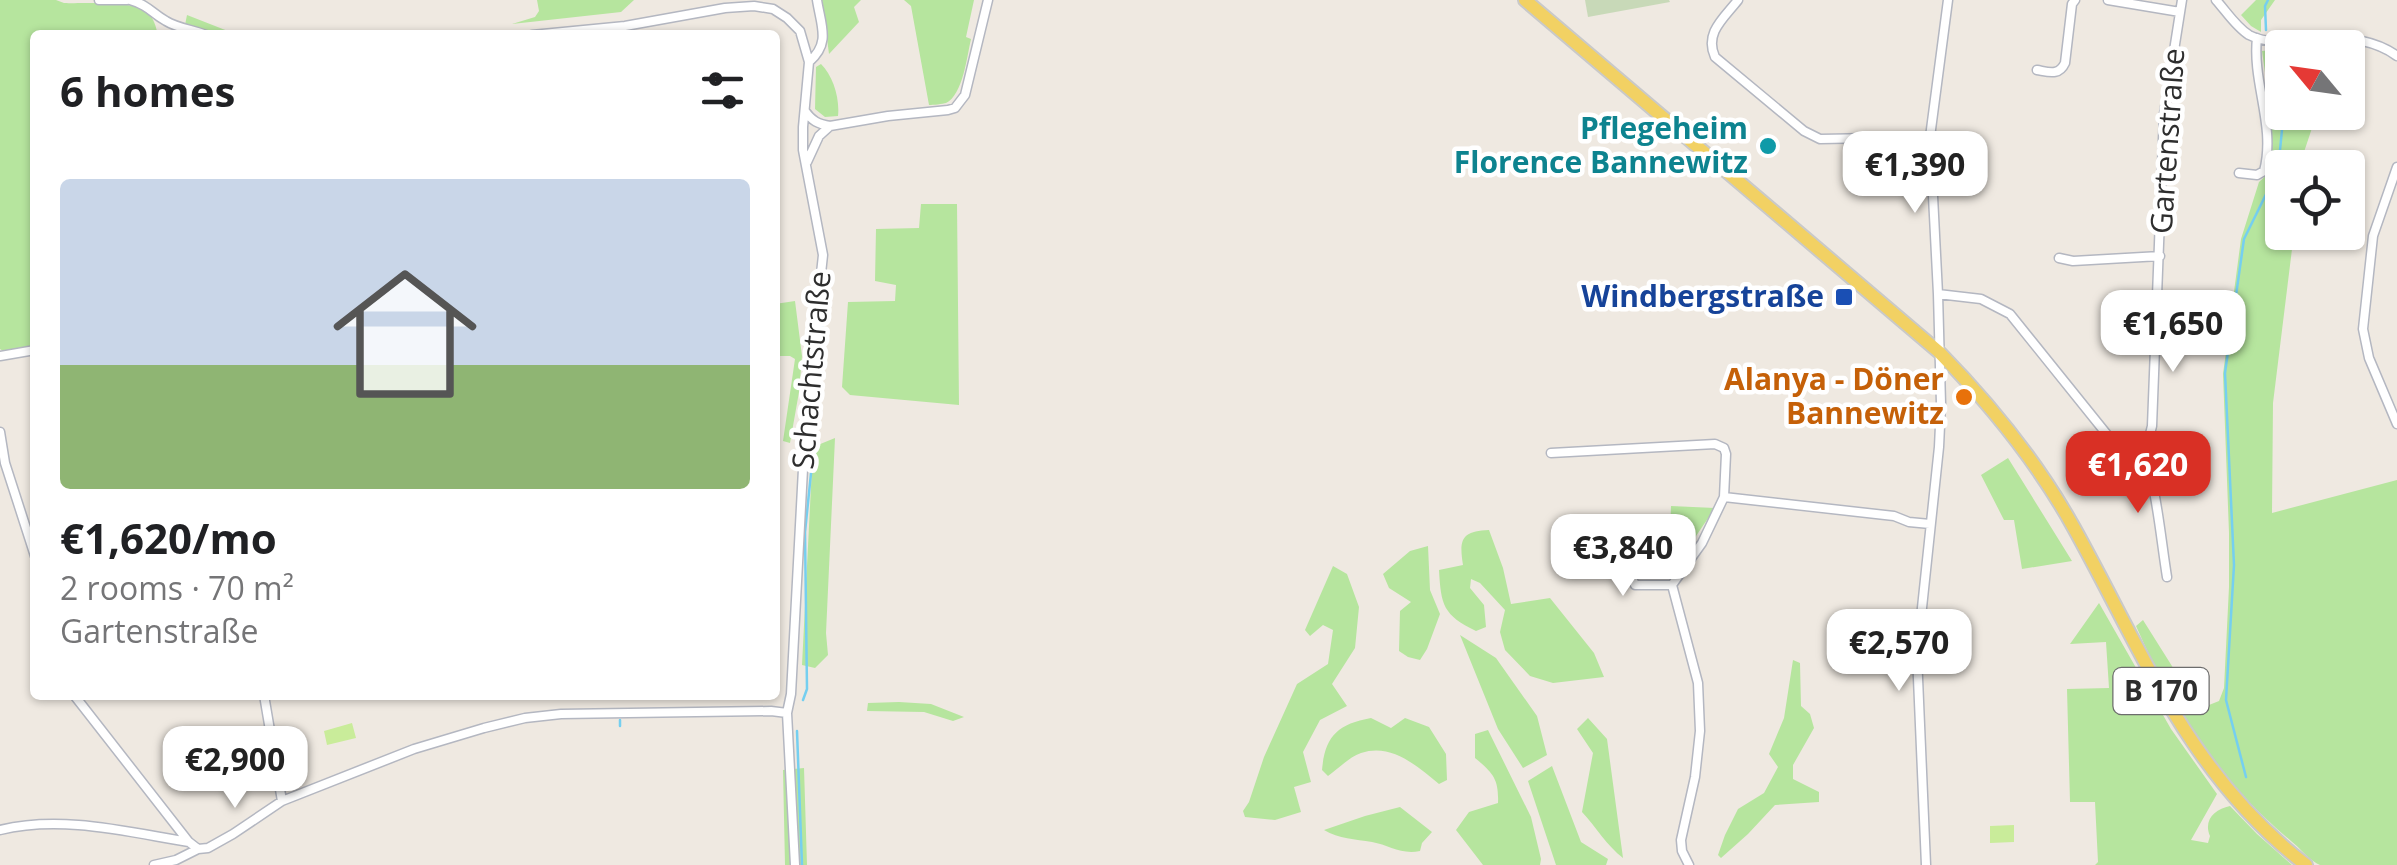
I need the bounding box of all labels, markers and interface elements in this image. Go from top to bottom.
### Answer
north arrow [2265,30,2365,130]
map controls [2265,30,2365,250]
street label: Gartenstraße [2140,47,2193,235]
text: 6 homes [60,62,235,119]
icon: filters [695,63,750,118]
place label: Pflegeheim Florence Bannewitz [1454,107,1748,182]
pin: €1,390 [1834,131,1996,216]
marker: Pflegeheim Florence Bannewitz [1757,135,1779,157]
text: €1,390 [1865,142,1965,185]
button: locate [2265,150,2365,250]
icon: home [315,244,495,424]
street label: Schachtstraße [781,269,840,471]
place label: Windbergstraße [1581,275,1824,316]
marker: Windbergstraße [1833,286,1855,308]
pin: €1,650 [2092,290,2254,375]
text: €1,650 [2123,301,2223,344]
place label: Alanya - Döner Bannewitz [1724,358,1944,433]
marker: Alanya - Döner Bannewitz [1953,386,1975,408]
pin: €1,620 [2057,431,2219,516]
text: €1,620 [2088,442,2188,485]
text: €1,620/mo [60,509,277,566]
pin: €3,840 [1542,514,1704,599]
text: €3,840 [1573,525,1673,568]
text: 2 rooms · 70 m² [60,566,294,609]
text: Gartenstraße [60,609,259,652]
pin: €2,570 [1818,609,1980,694]
text: €2,570 [1849,620,1949,663]
road number: B 170 [2114,668,2208,714]
pin: €2,900 [154,726,316,811]
text: €2,900 [185,737,285,780]

